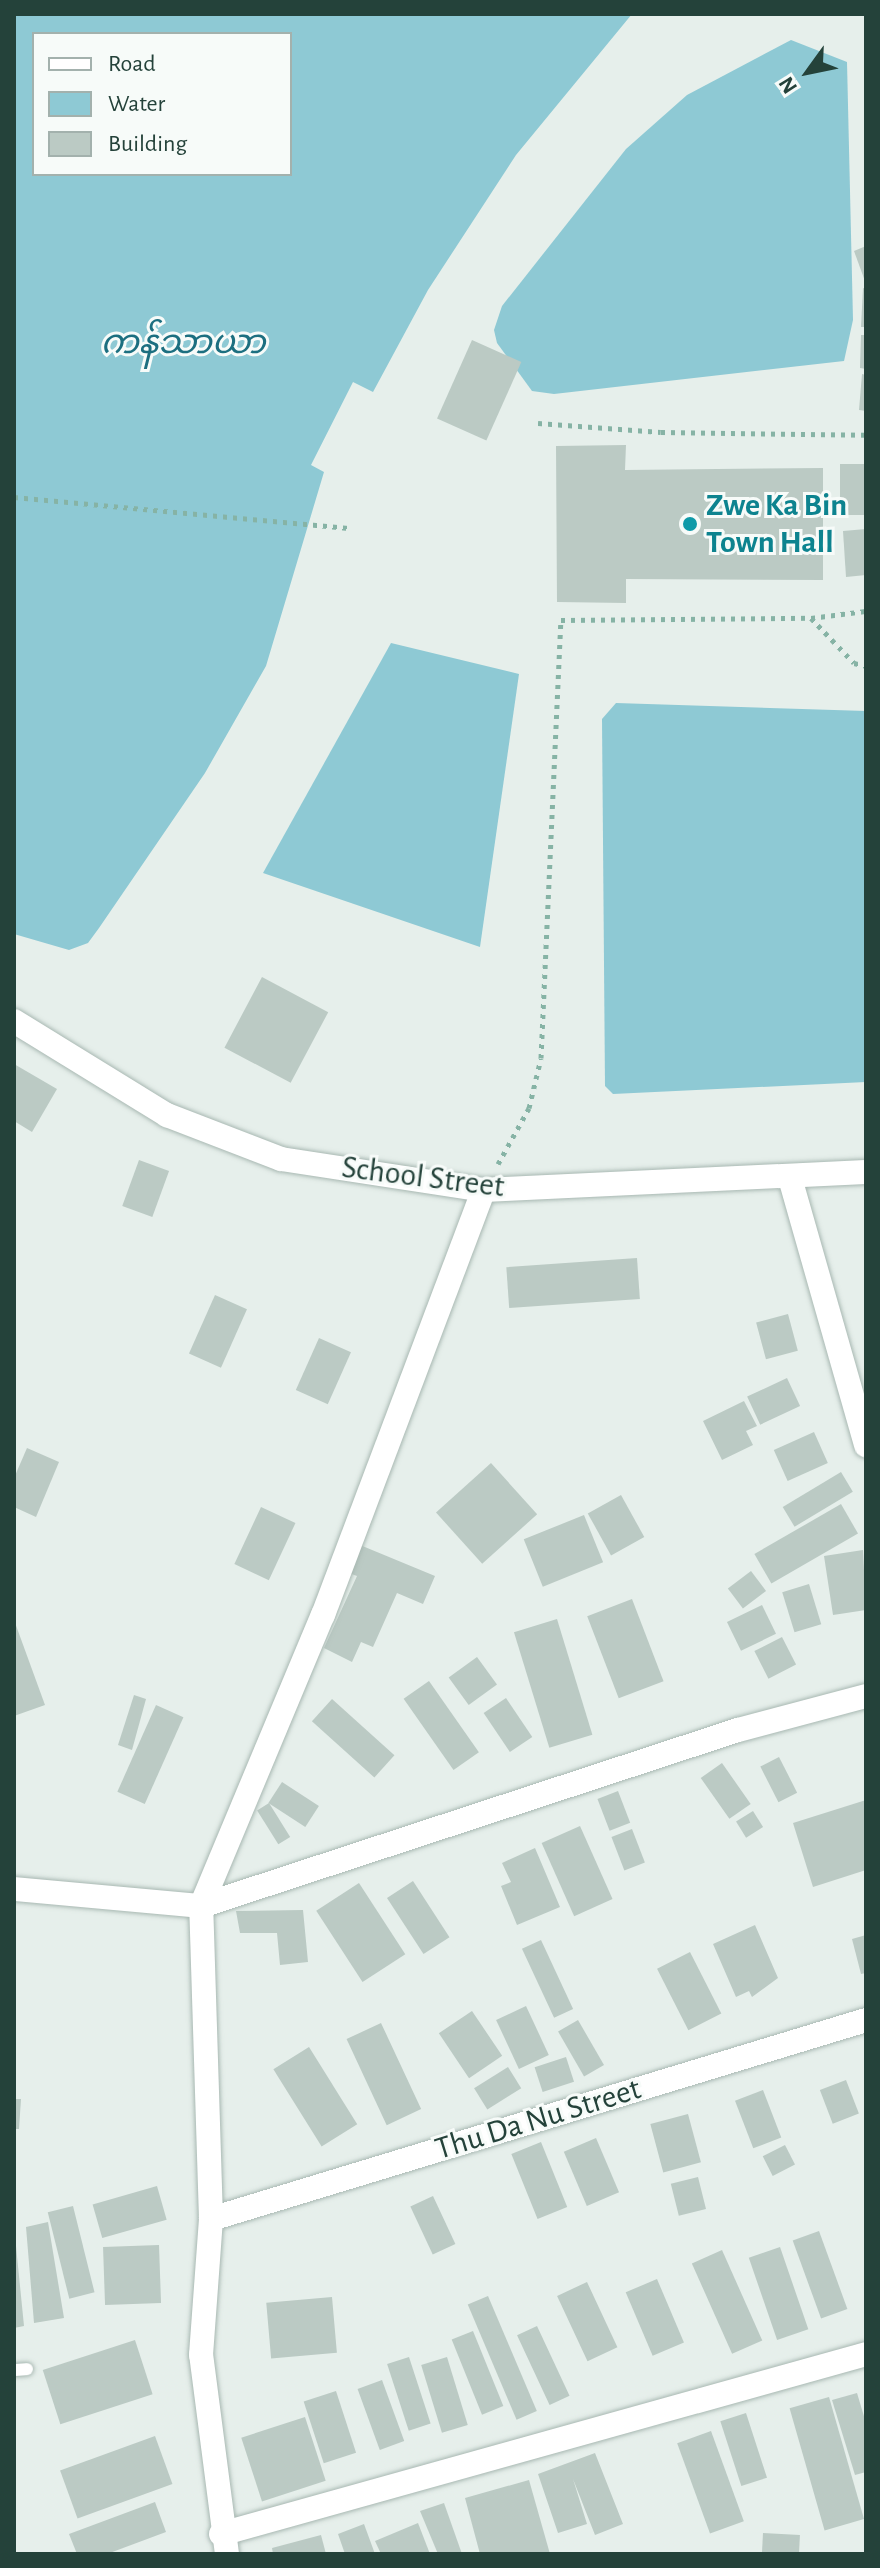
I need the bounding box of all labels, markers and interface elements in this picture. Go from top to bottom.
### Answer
legend [32,32,292,176]
north arrow [768,32,848,112]
text: Road [108,52,156,76]
text: N [774,73,801,97]
text: Water [108,92,165,116]
text: Building [108,132,187,156]
water label: ကန်သာယာ [100,324,266,364]
place label: Zwe Ka Bin Town Hall [706,487,847,562]
marker: Zwe Ka Bin Town Hall [681,515,699,533]
street label: School Street [340,1148,506,1206]
street label: Thu Da Nu Street [431,2070,645,2168]

